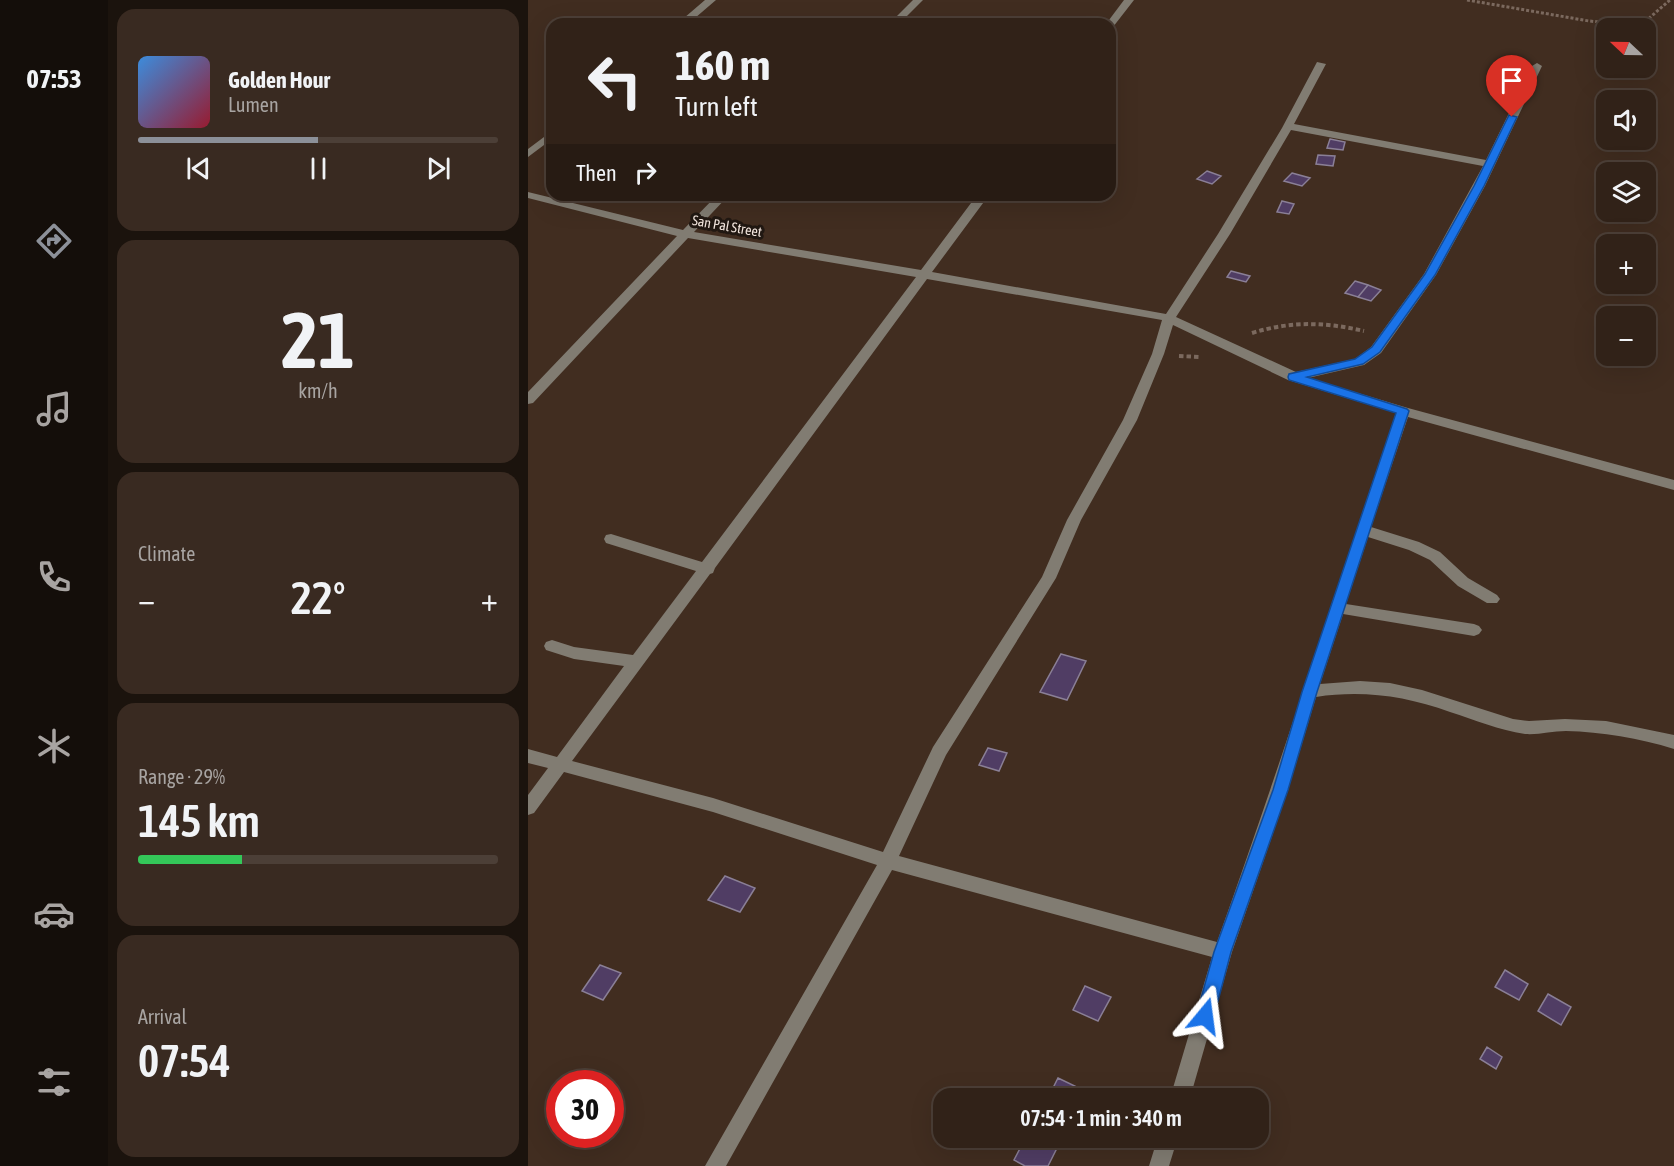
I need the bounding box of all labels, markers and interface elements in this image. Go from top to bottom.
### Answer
north arrow [1596,18,1656,78]
map controls [1596,18,1656,366]
text: 160 m [675,41,770,89]
icon: left [576,42,654,120]
pin [1486,55,1537,117]
text: 07:53 [26,63,82,94]
icon: arrive [1495,64,1528,97]
text: Golden Hour [228,67,330,93]
button: sound [1596,90,1656,150]
text: Turn left [675,91,758,122]
text: Lumen [228,93,279,116]
icon: previous [182,152,215,185]
icon: pause [302,152,335,185]
icon: next [422,152,455,185]
icon: right [629,156,662,189]
text: Then [576,160,617,186]
button: layers [1596,162,1656,222]
street label: San Pal Street [691,212,763,240]
icon: directions [33,220,75,262]
button: + [1596,234,1656,294]
text: 21 [281,295,355,385]
button: − [1596,306,1656,366]
text: km/h [298,379,338,402]
icon: music [33,388,75,430]
text: Climate [138,542,195,565]
icon: phone [33,556,75,598]
text: 22° [291,572,345,624]
text: − [138,580,155,618]
text: + [481,580,498,618]
icon: climate [33,725,75,767]
text: Range · 29% [138,765,225,788]
text: 145 km [138,795,260,847]
icon: car [33,893,75,935]
position arrow [1173,984,1237,1048]
text: Arrival [138,1005,187,1028]
text: 07:54 [138,1035,231,1087]
icon: filters [33,1061,75,1103]
speed limit sign: 30 [546,1070,624,1148]
text: 07:54 · 1 min · 340 m [1020,1105,1182,1131]

